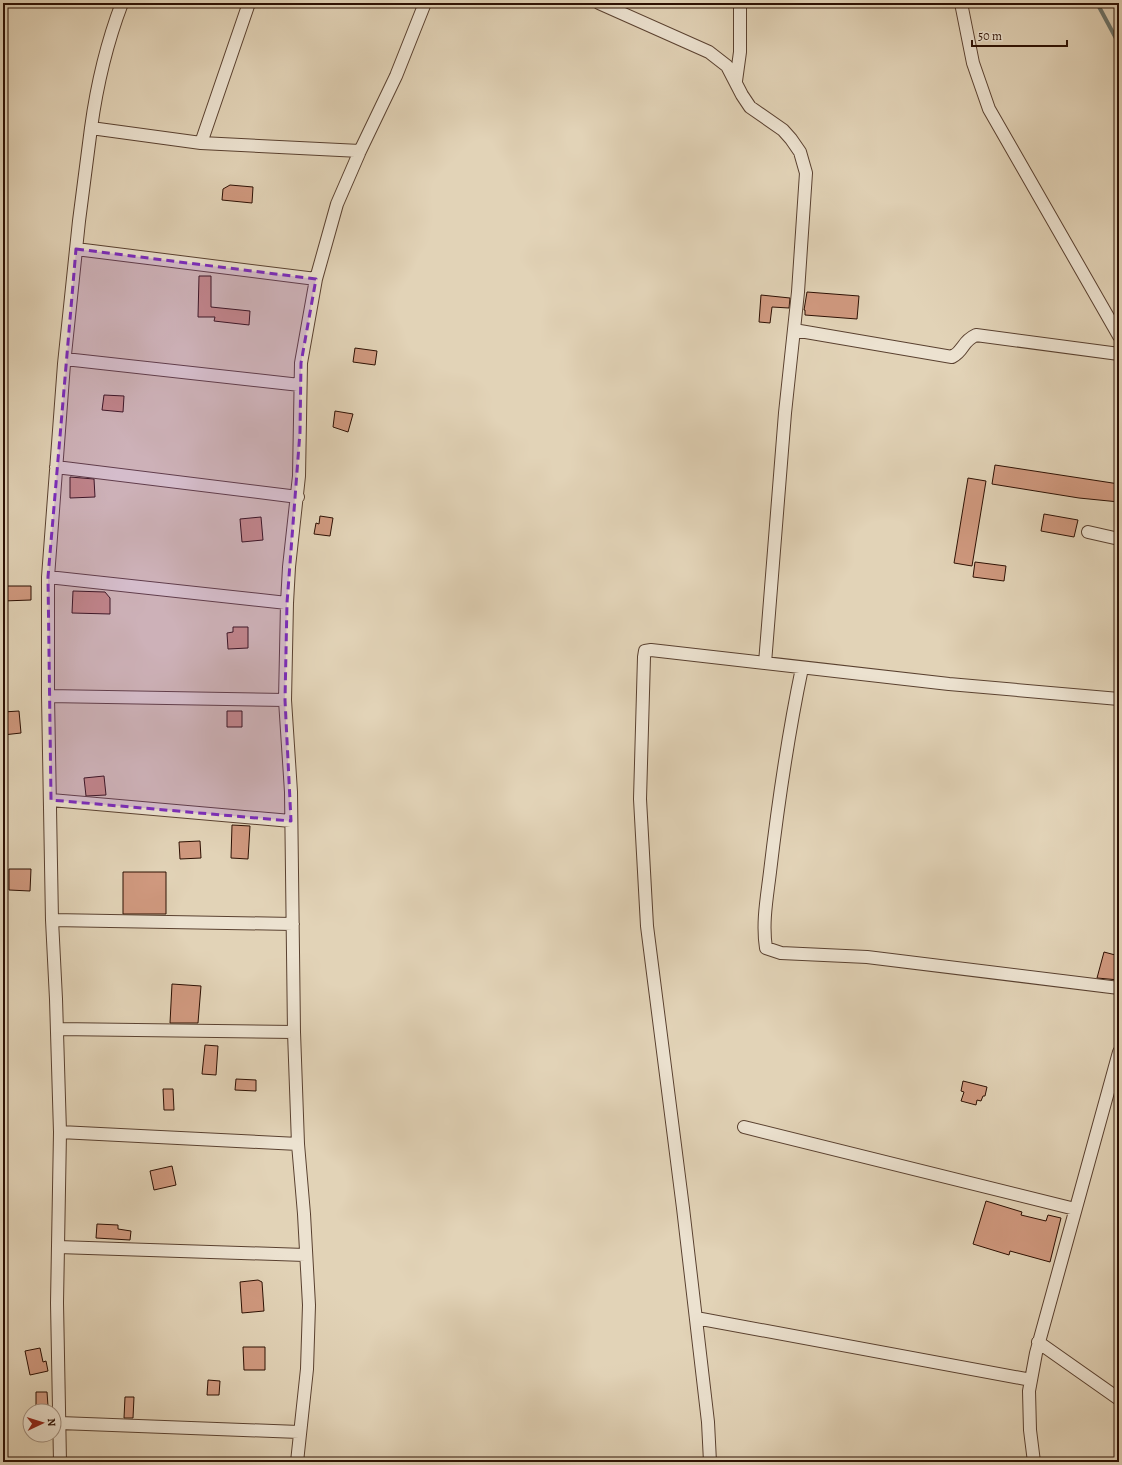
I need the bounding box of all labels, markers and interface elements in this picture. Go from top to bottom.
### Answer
scale bar [972,22,1067,48]
text: 50 m [978,28,1002,44]
north arrow [22,1403,62,1443]
text: N [44,1418,59,1427]

